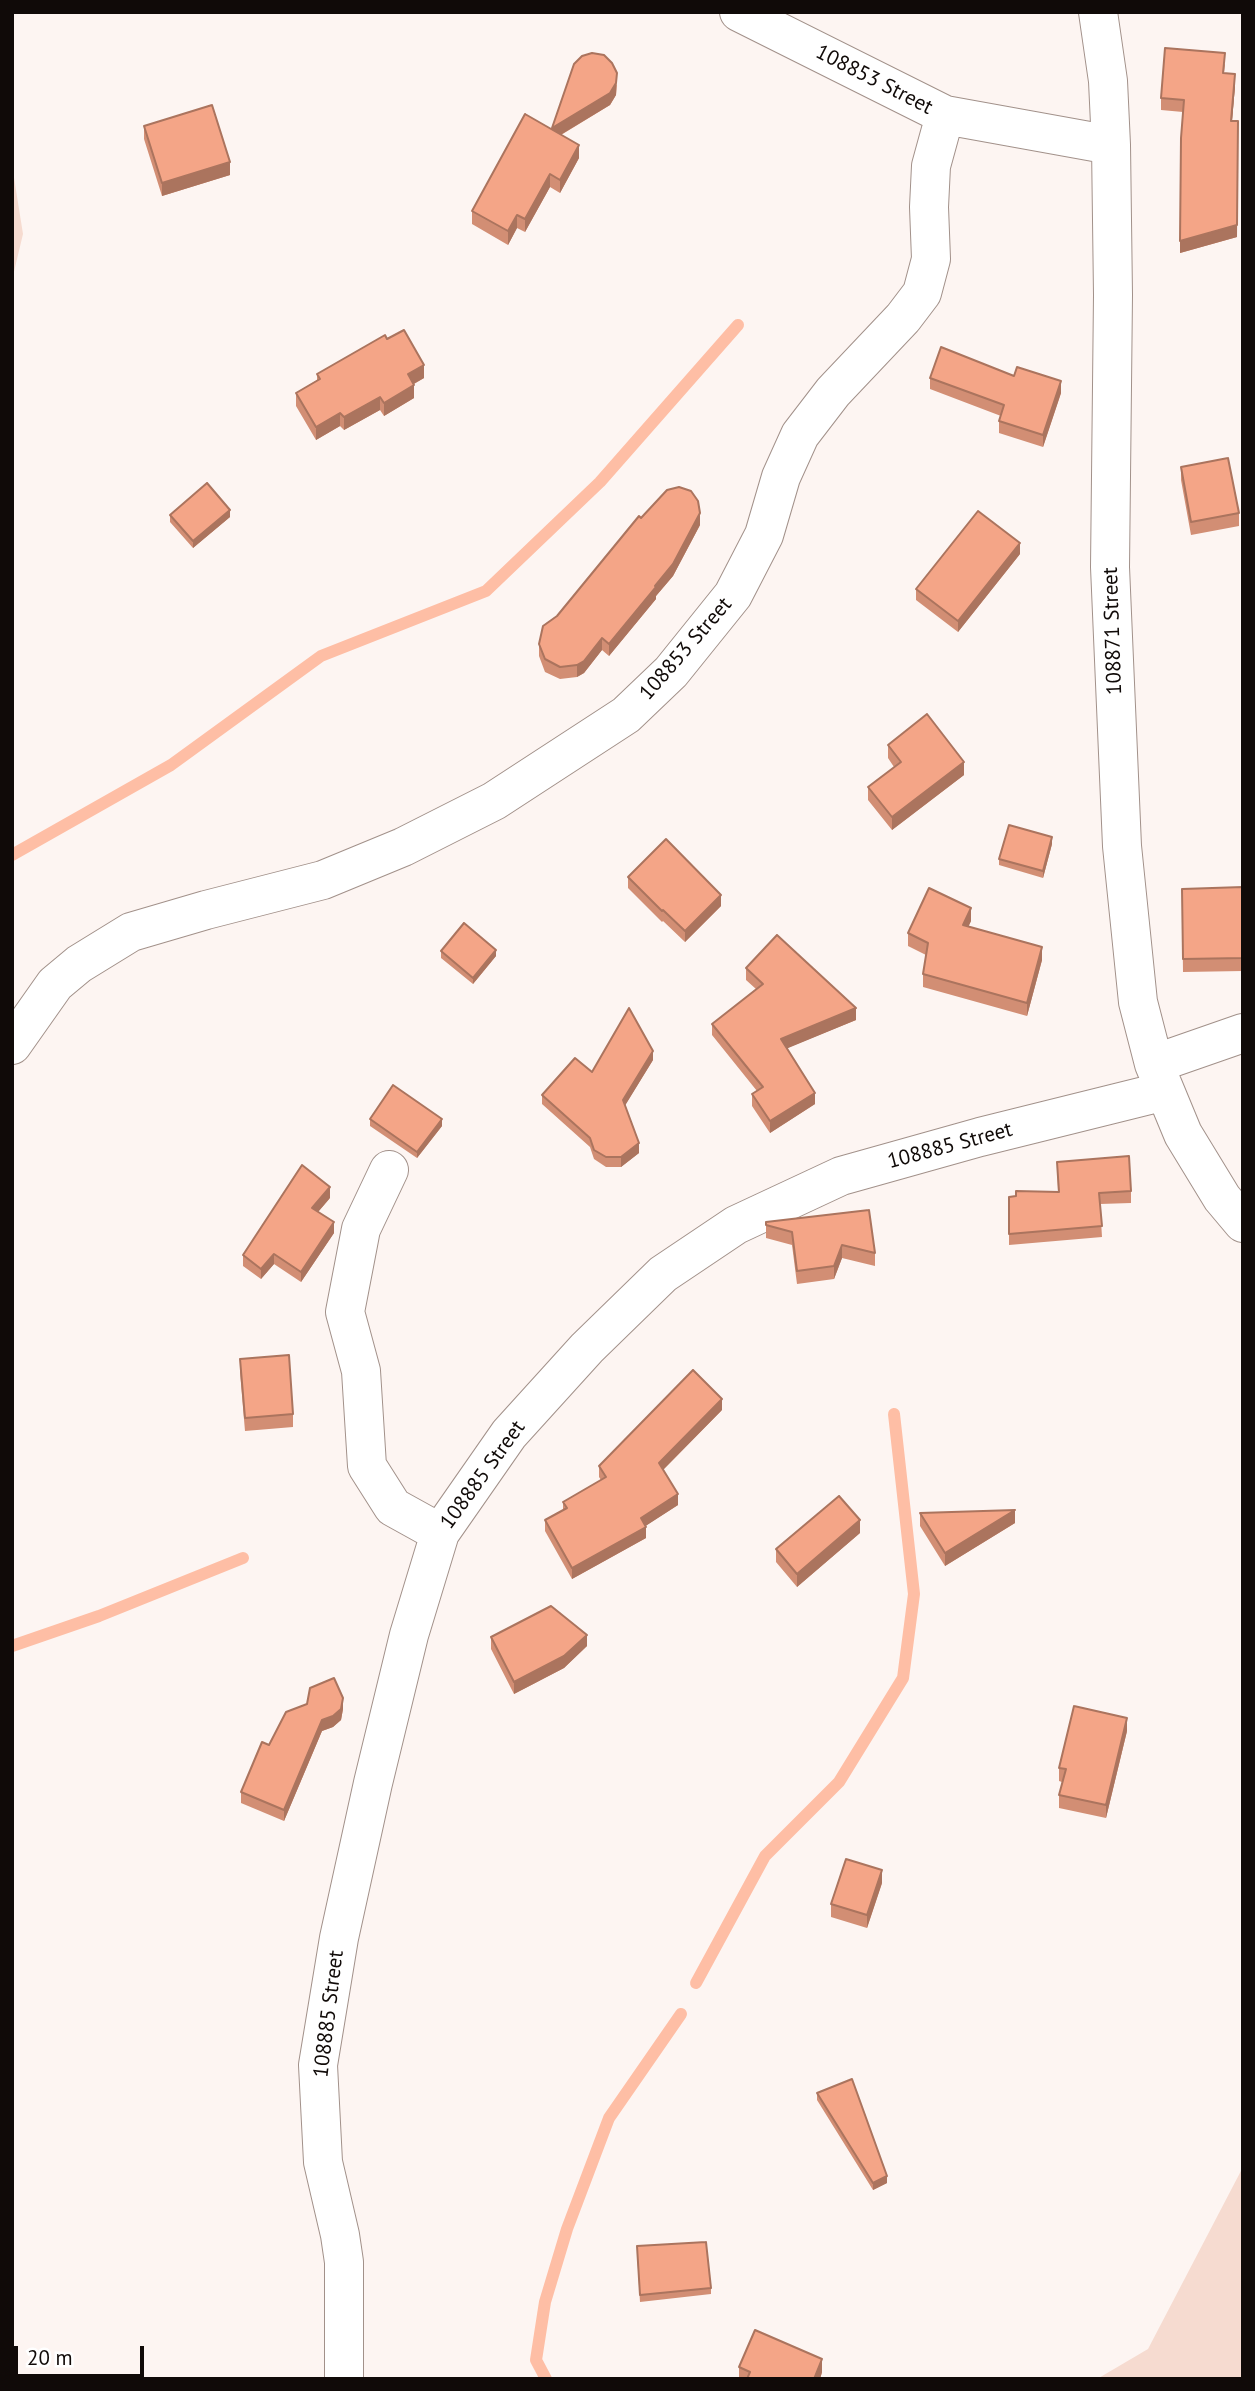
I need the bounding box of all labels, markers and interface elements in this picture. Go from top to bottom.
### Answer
street label: 108853 Street [811,40,937,120]
street label: 108871 Street [1098,567,1128,695]
street label: 108853 Street [635,592,737,706]
street label: 108885 Street [885,1117,1015,1175]
street label: 108885 Street [435,1416,531,1534]
street label: 108885 Street [309,1949,349,2079]
scale bar [18,2332,147,2376]
text: 20 m [27,2344,73,2371]

